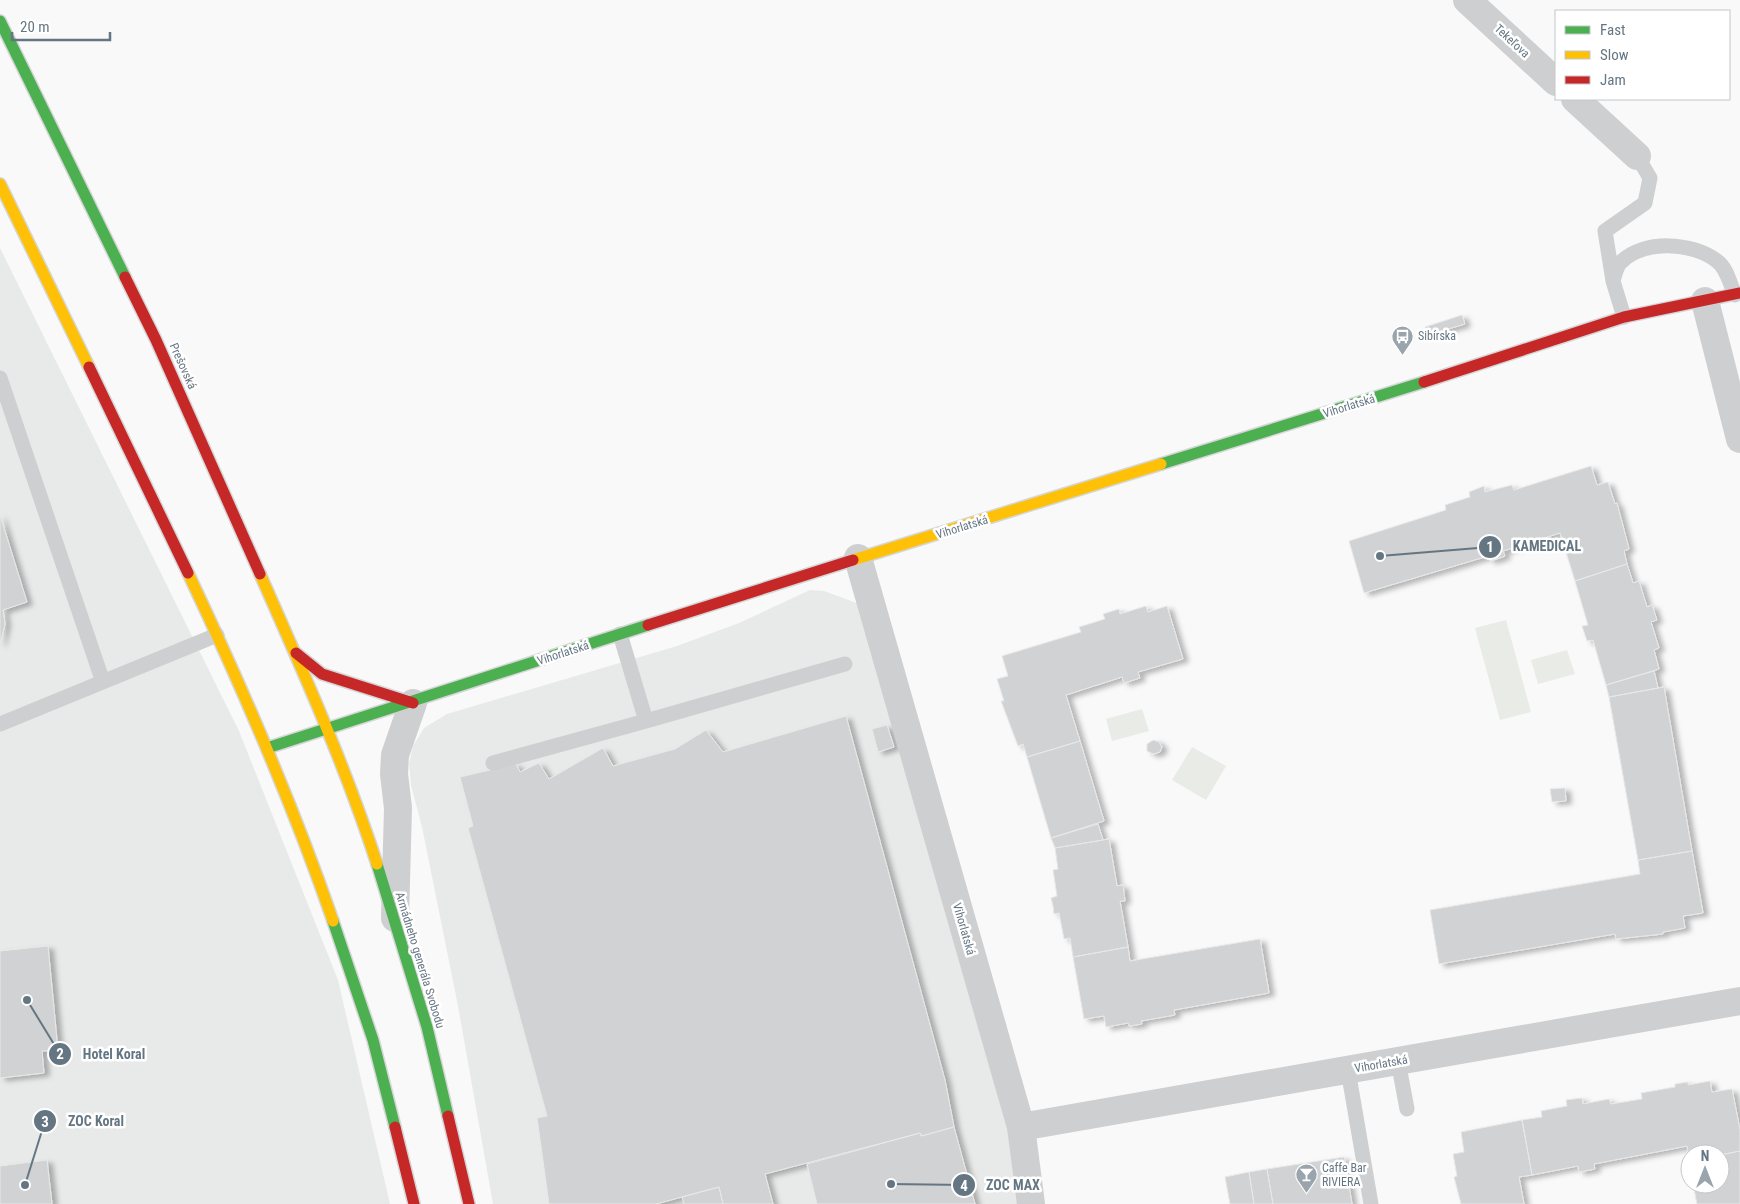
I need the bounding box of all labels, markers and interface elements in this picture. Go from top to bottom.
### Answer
scale bar [12,10,110,42]
legend [1555,10,1730,100]
text: 20 m [20,18,50,36]
street label: Tekeľova [1492,21,1533,61]
text: Fast [1600,21,1625,39]
text: Slow [1600,46,1629,64]
text: Jam [1600,71,1626,89]
bus stop icon: Sibírska [1390,324,1414,355]
place label: Sibírska [1418,329,1456,343]
street label: Prešovská [167,341,199,391]
street label: Vihorlatská [1321,391,1377,421]
street label: Vihorlatská [934,512,990,542]
callout: KAMEDICAL [1478,532,1591,561]
text: 1 [1486,538,1494,556]
text: KAMEDICAL [1513,538,1581,554]
street label: Vihorlatská [535,638,591,668]
street label: Armádneho generála Svobodu [393,890,447,1030]
street label: Vihorlatská [950,901,978,957]
callout: Hotel Koral [48,1039,155,1068]
text: 2 [56,1045,64,1063]
text: Hotel Koral [83,1046,145,1062]
street label: Vihorlatská [1353,1052,1409,1076]
callout: ZOC Koral [33,1107,134,1136]
text: 3 [41,1113,49,1131]
text: ZOC Koral [68,1113,124,1129]
north arrow [1680,1144,1730,1194]
text: N [1701,1148,1709,1164]
place label: Caffe Bar RIVIERA [1322,1161,1367,1189]
bar icon: Caffe Bar RIVIERA [1294,1163,1318,1194]
callout: ZOC MAX [951,1171,1050,1200]
text: 4 [960,1177,968,1195]
text: ZOC MAX [986,1177,1040,1193]

